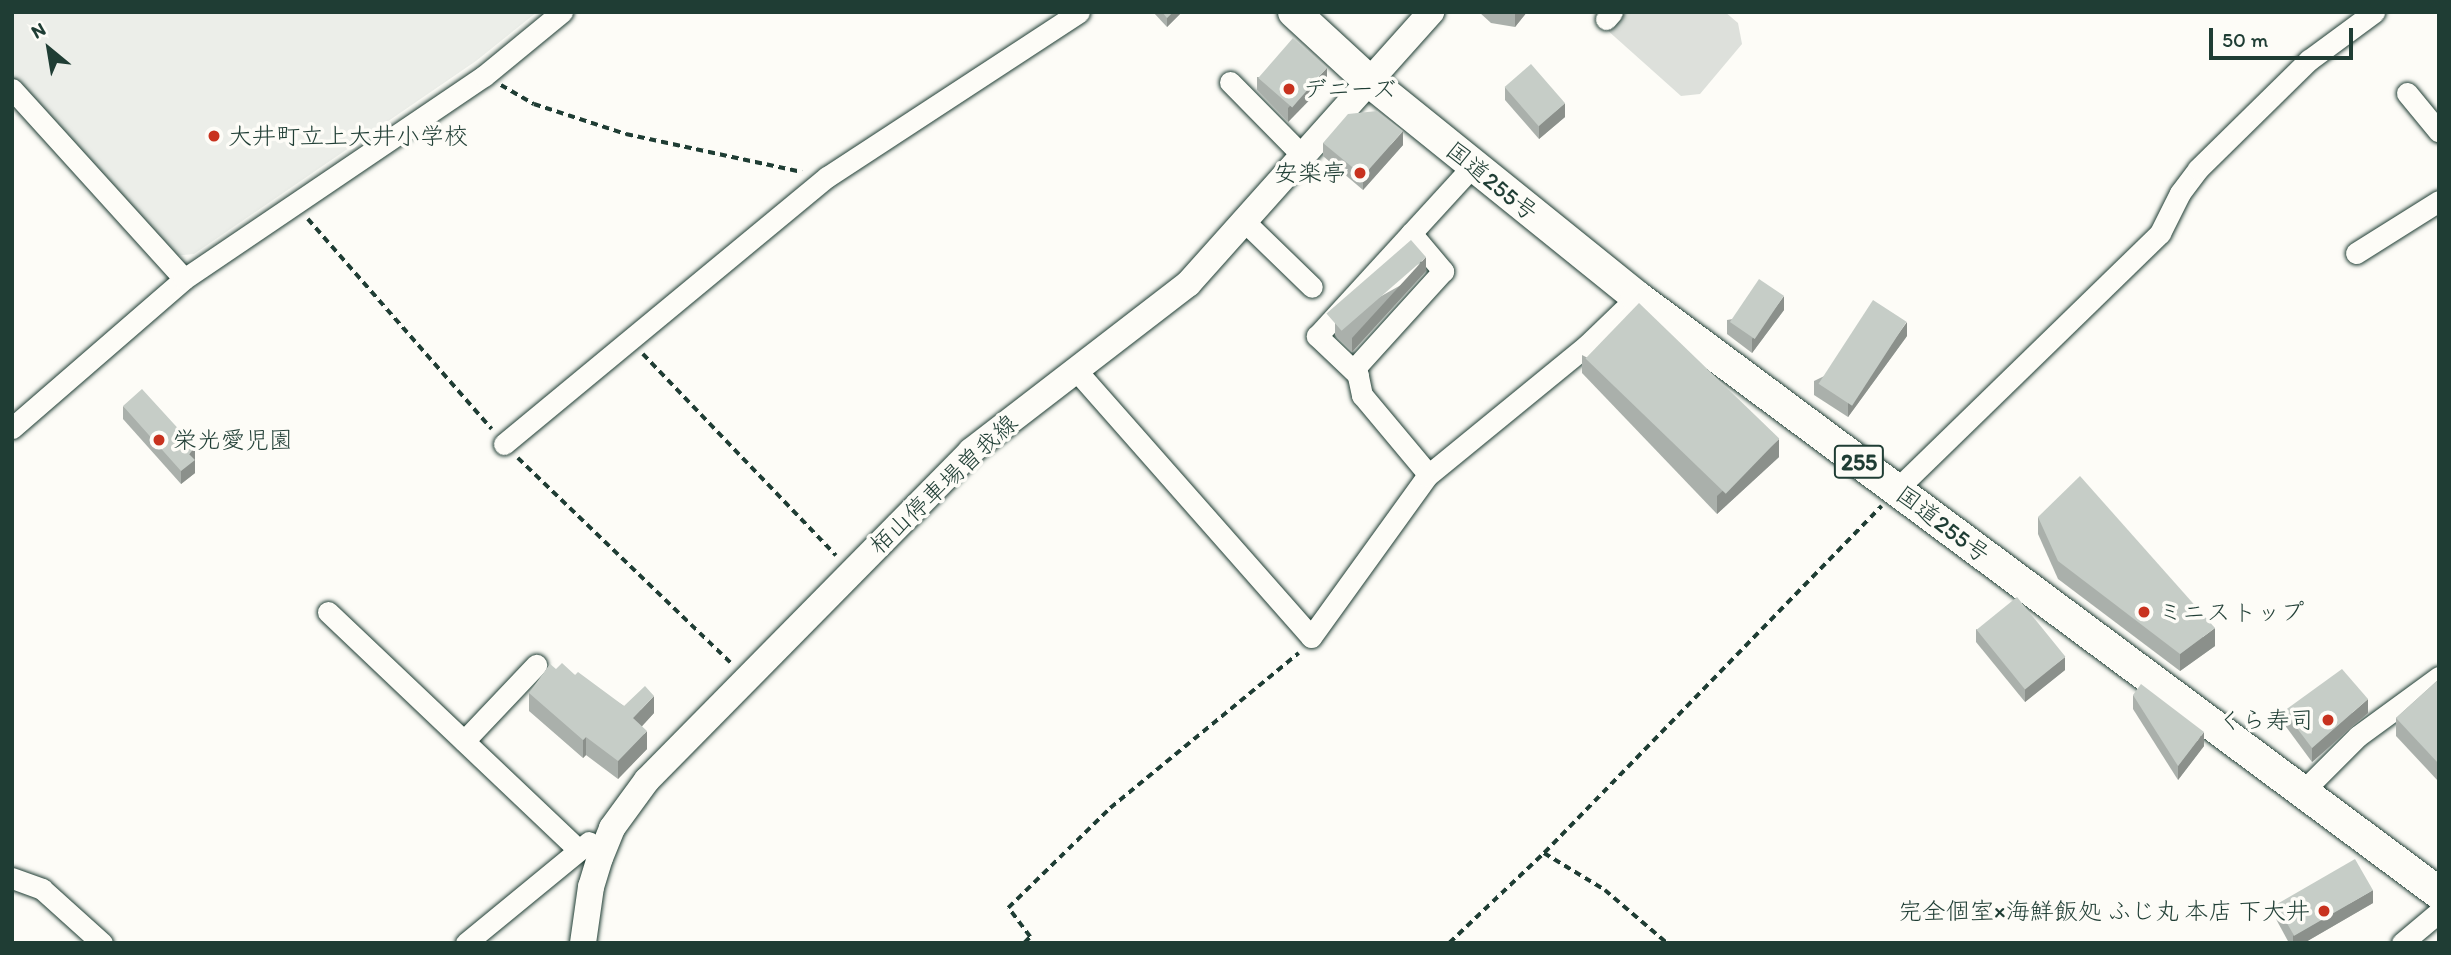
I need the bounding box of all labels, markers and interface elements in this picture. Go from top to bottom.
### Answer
north arrow [14,14,84,84]
scale bar [2213,14,2356,58]
text: N [27,17,50,44]
text: 50 m [2222,27,2268,52]
place label: デニーズ [1303,75,1399,103]
marker: デニーズ [1281,81,1297,97]
place label: 大井町立上大井小学校 [228,122,468,150]
marker: 大井町立上大井小学校 [206,128,222,144]
street label: 国道255号 [1440,135,1544,227]
place label: 安楽亭 [1274,159,1346,187]
marker: 安楽亭 [1352,165,1368,181]
street label: 栢山停車場曽我線 [863,408,1023,560]
place label: 栄光愛児園 [173,426,293,454]
marker: 栄光愛児園 [151,432,167,448]
road number: 255 [1833,442,1885,482]
street label: 国道255号 [1890,479,1996,569]
place label: ミニストップ [2158,598,2302,626]
marker: ミニストップ [2136,604,2152,620]
place label: くら寿司 [2218,706,2314,734]
marker: くら寿司 [2320,712,2336,728]
place label: 完全個室×海鮮飯処 ふじ丸 本店 下大井 [1898,897,2310,925]
marker: 完全個室×海鮮飯処 ふじ丸 本店 下大井 [2316,903,2332,919]

